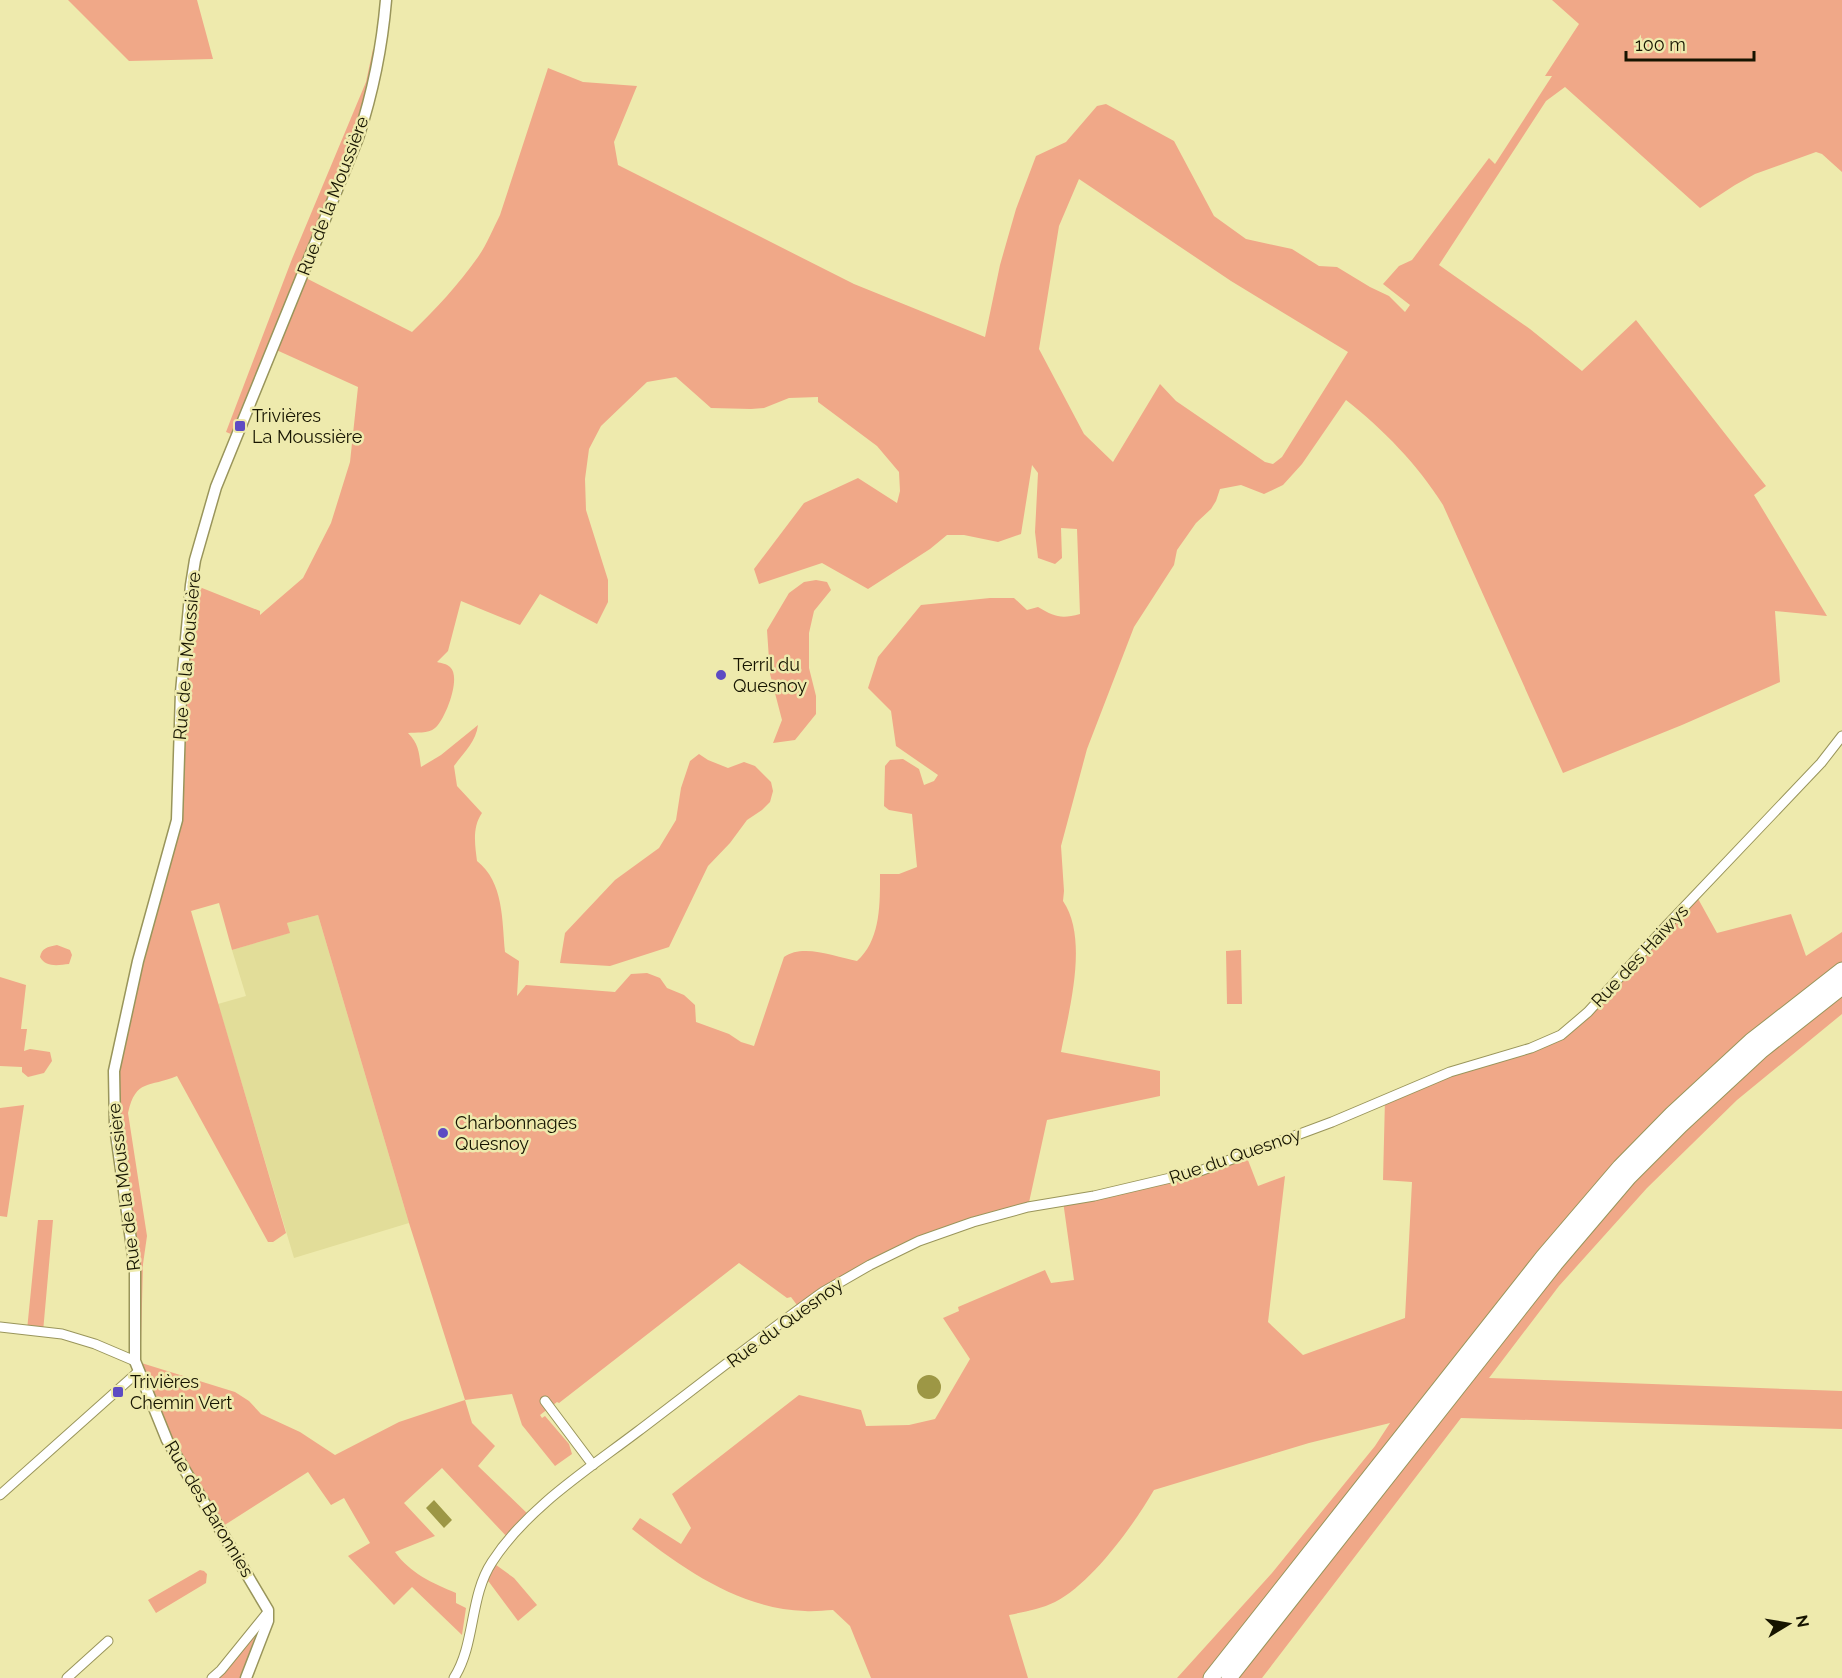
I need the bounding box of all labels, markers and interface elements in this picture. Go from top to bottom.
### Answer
scale bar [1626,24,1754,62]
text: 100 m [1635,34,1686,55]
street label: Rue de la Moussière [293,113,373,278]
place label: Trivières La Moussière [252,405,363,447]
marker: Trivières La Moussière [233,419,247,433]
street label: Rue de la Moussière [169,571,204,741]
place label: Terril du Quesnoy [733,654,807,696]
marker: Terril du Quesnoy [714,668,728,682]
street label: Rue des Haiwys [1587,900,1693,1011]
street label: Rue de la Moussière [103,1102,144,1272]
place label: Charbonnages Quesnoy [455,1112,577,1154]
street label: Rue du Quesnoy [1166,1123,1304,1188]
marker: Charbonnages Quesnoy [436,1126,450,1140]
street label: Rue du Quesnoy [723,1273,847,1372]
place label: Trivières Chemin Vert [130,1371,232,1413]
marker: Trivières Chemin Vert [111,1385,125,1399]
street label: Rue des Baronnies [160,1437,259,1581]
north arrow [1758,1594,1818,1654]
text: N [1792,1613,1813,1629]

